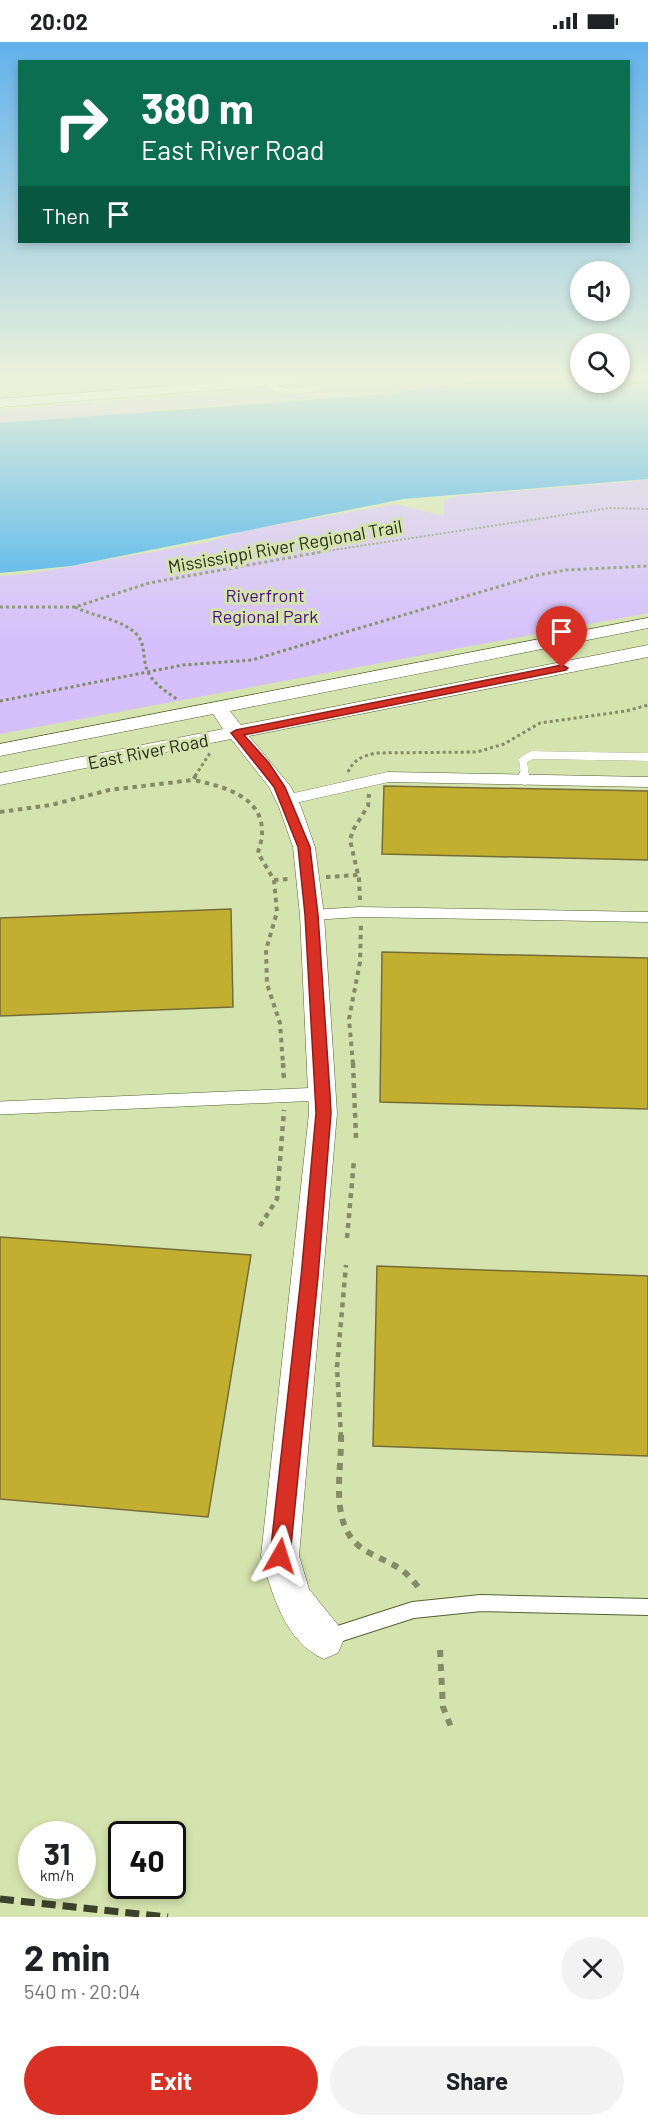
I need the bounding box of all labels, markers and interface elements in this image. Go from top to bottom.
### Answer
text: 20:02 [30,8,88,34]
text: 380 m [141,82,254,132]
icon: right [42,84,120,162]
text: East River Road [141,133,324,165]
icon: arrive [102,198,135,231]
text: Then [42,202,90,228]
map controls [570,261,630,393]
button: sound [570,261,630,321]
button: search [570,333,630,393]
street label: Mississippi River Regional Trail [166,515,404,577]
park label: Riverfront Regional Park [212,584,318,627]
pin [536,606,587,668]
icon: arrive [545,615,578,648]
street label: East River Road [86,729,210,773]
position arrow [248,1524,312,1588]
speed limit sign: 40 [108,1821,186,1899]
text: 31 [44,1835,70,1871]
text: km/h [40,1866,74,1884]
text: 2 min [24,1935,110,1978]
button: close [561,1937,624,2000]
text: 540 m · 20:04 [24,1979,140,2003]
button: Exit [24,2046,318,2115]
button: Share [330,2046,624,2115]

